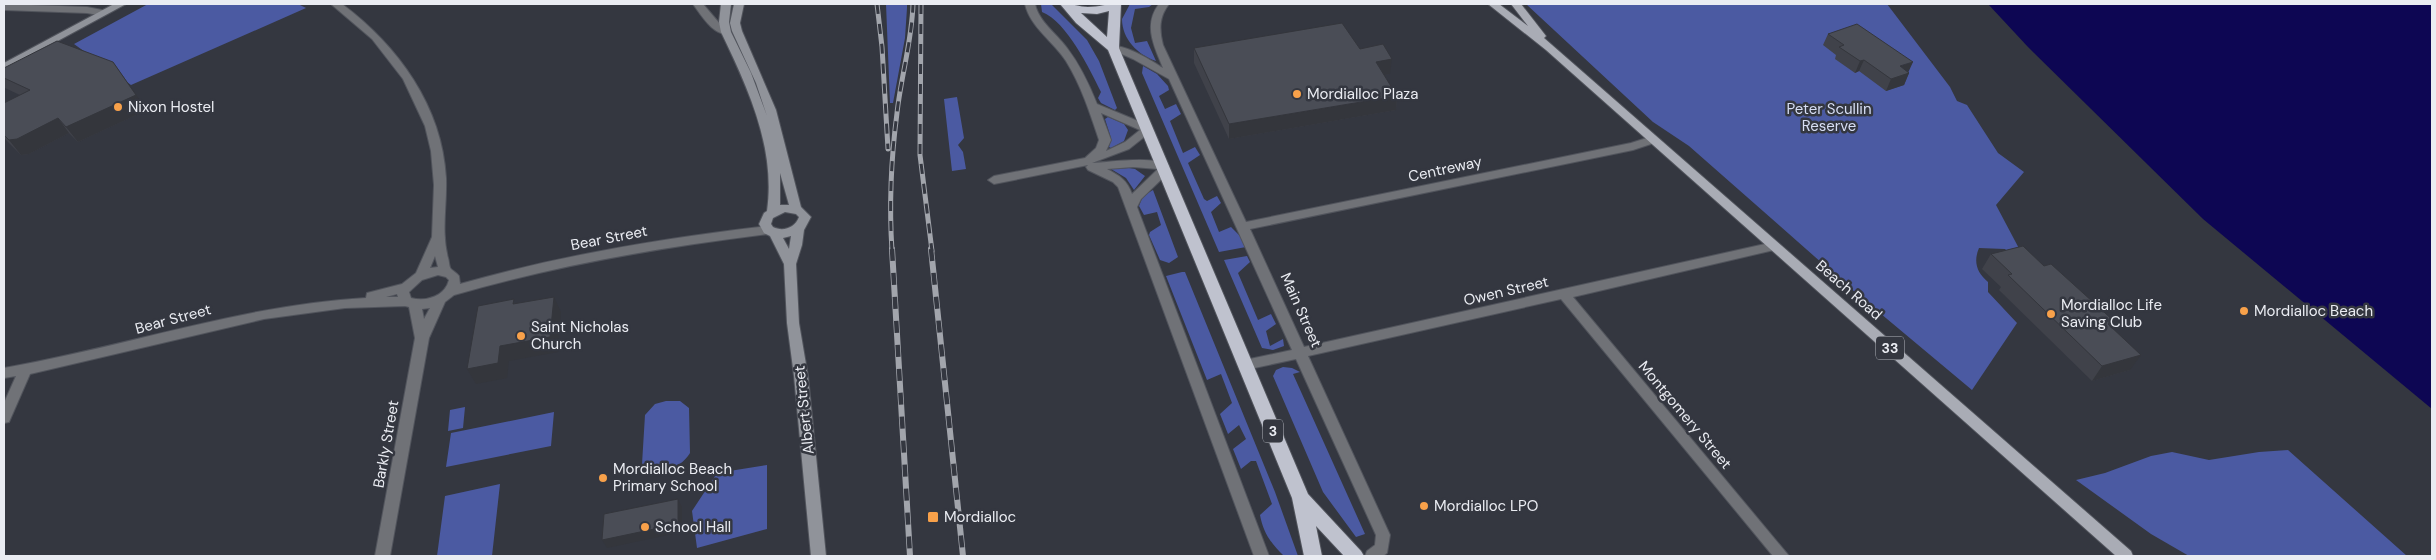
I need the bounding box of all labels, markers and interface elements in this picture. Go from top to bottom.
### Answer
place label: Mordialloc Plaza [1307,84,1418,104]
marker: Mordialloc Plaza [1291,88,1303,100]
place label: Nixon Hostel [128,97,214,117]
park label: Peter Scullin Reserve [1786,99,1872,136]
marker: Nixon Hostel [112,101,124,113]
street label: Centreway [1406,151,1484,187]
street label: Bear Street [569,221,649,255]
street label: Beach Road [1812,256,1886,324]
street label: Main Street [1276,270,1326,350]
street label: Owen Street [1462,272,1550,310]
place label: Mordialloc Life Saving Club [2061,295,2162,332]
street label: Bear Street [133,299,213,339]
place label: Mordialloc Beach [2254,301,2373,321]
marker: Mordialloc Beach [2238,305,2250,317]
marker: Mordialloc Life Saving Club [2045,308,2057,320]
place label: Saint Nicholas Church [531,317,629,354]
marker: Saint Nicholas Church [515,330,527,342]
road number: 33 [1876,336,1904,359]
street label: Montgomery Street [1634,357,1736,473]
street label: Albert Street [789,365,819,455]
street label: Barkly Street [368,399,404,489]
road number: 3 [1263,420,1283,442]
place label: Mordialloc Beach Primary School [613,459,732,496]
marker: Mordialloc Beach Primary School [597,472,609,484]
place label: Mordialloc LPO [1434,496,1538,516]
marker: Mordialloc LPO [1418,500,1430,512]
place label: Mordialloc [944,507,1016,527]
marker: Mordialloc [926,510,940,524]
place label: School Hall [655,517,731,537]
marker: School Hall [639,521,651,533]

